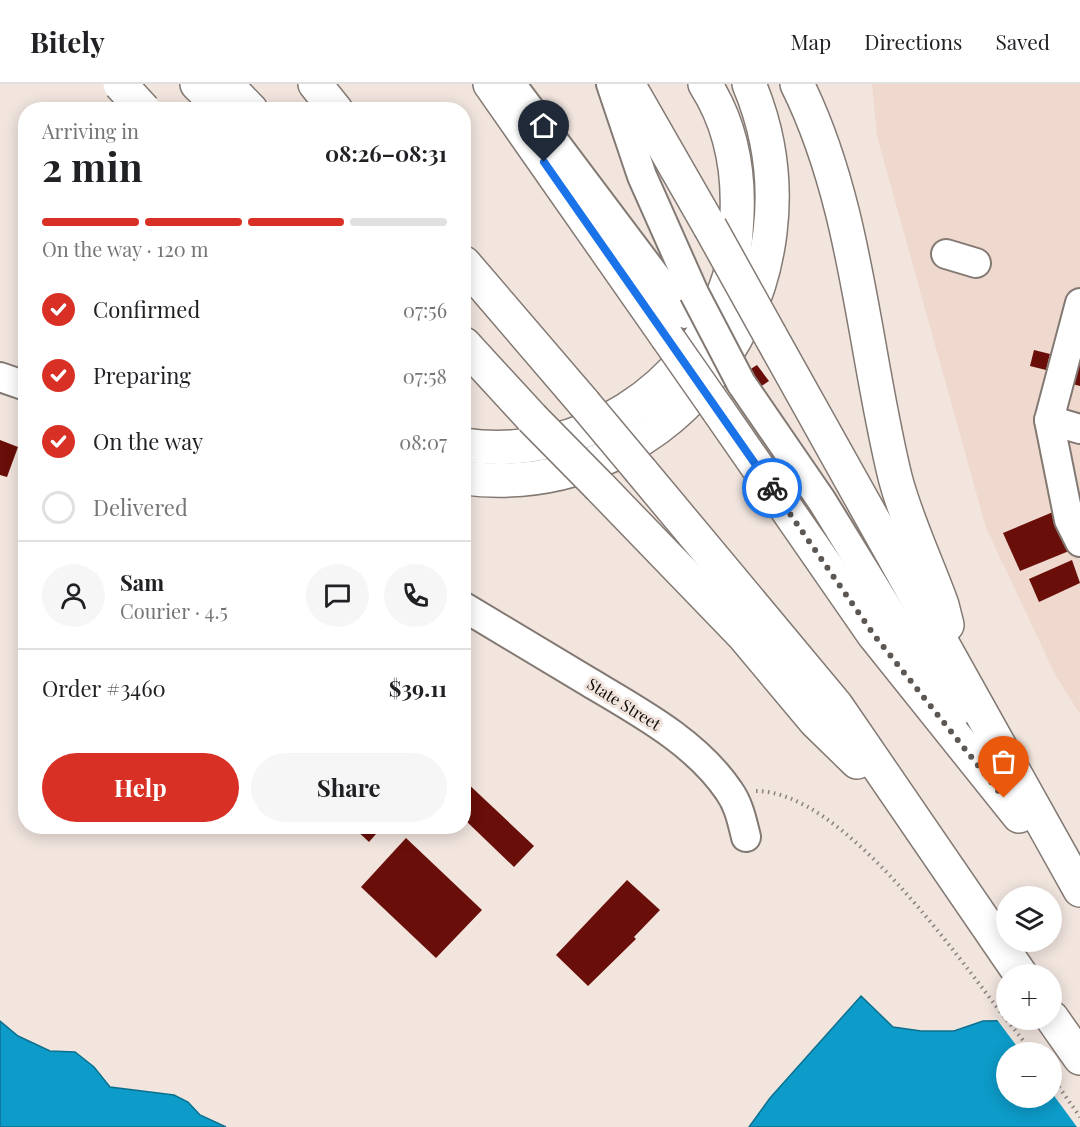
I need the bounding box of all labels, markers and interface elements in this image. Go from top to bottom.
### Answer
text: Bitely [30,23,105,60]
text: Map [790,27,831,55]
text: Directions [864,27,962,55]
text: Saved [995,27,1050,55]
pin [518,100,569,162]
icon: home [527,109,560,142]
text: Arriving in [42,117,139,144]
text: 08:26–08:31 [325,138,447,168]
text: 2 min [42,140,143,192]
text: On the way · 120 m [42,235,209,262]
icon: check [42,293,75,326]
text: Confirmed [93,294,200,324]
text: 07:56 [403,296,447,323]
icon: check [42,359,75,392]
text: Preparing [93,360,191,390]
text: 07:58 [403,362,447,389]
icon: check [42,425,75,458]
text: On the way [93,426,203,456]
text: 08:07 [399,428,447,455]
courier [742,458,802,518]
icon: bike [756,472,789,505]
text: Delivered [93,492,188,522]
button: person [42,564,105,627]
button: chat [306,564,369,627]
button: phone [384,564,447,627]
text: Sam [120,567,164,597]
text: Courier · 4.5 [120,597,228,624]
text: Order #3460 [42,673,166,703]
text: $39.11 [389,673,447,703]
street label: State Street [584,673,665,735]
pin [978,736,1029,798]
icon: bag [987,745,1020,778]
button: Help [42,753,239,822]
button: Share [251,753,447,822]
map controls [996,886,1062,1108]
button: layers [996,886,1062,952]
button: + [996,964,1062,1030]
button: − [996,1042,1062,1108]

